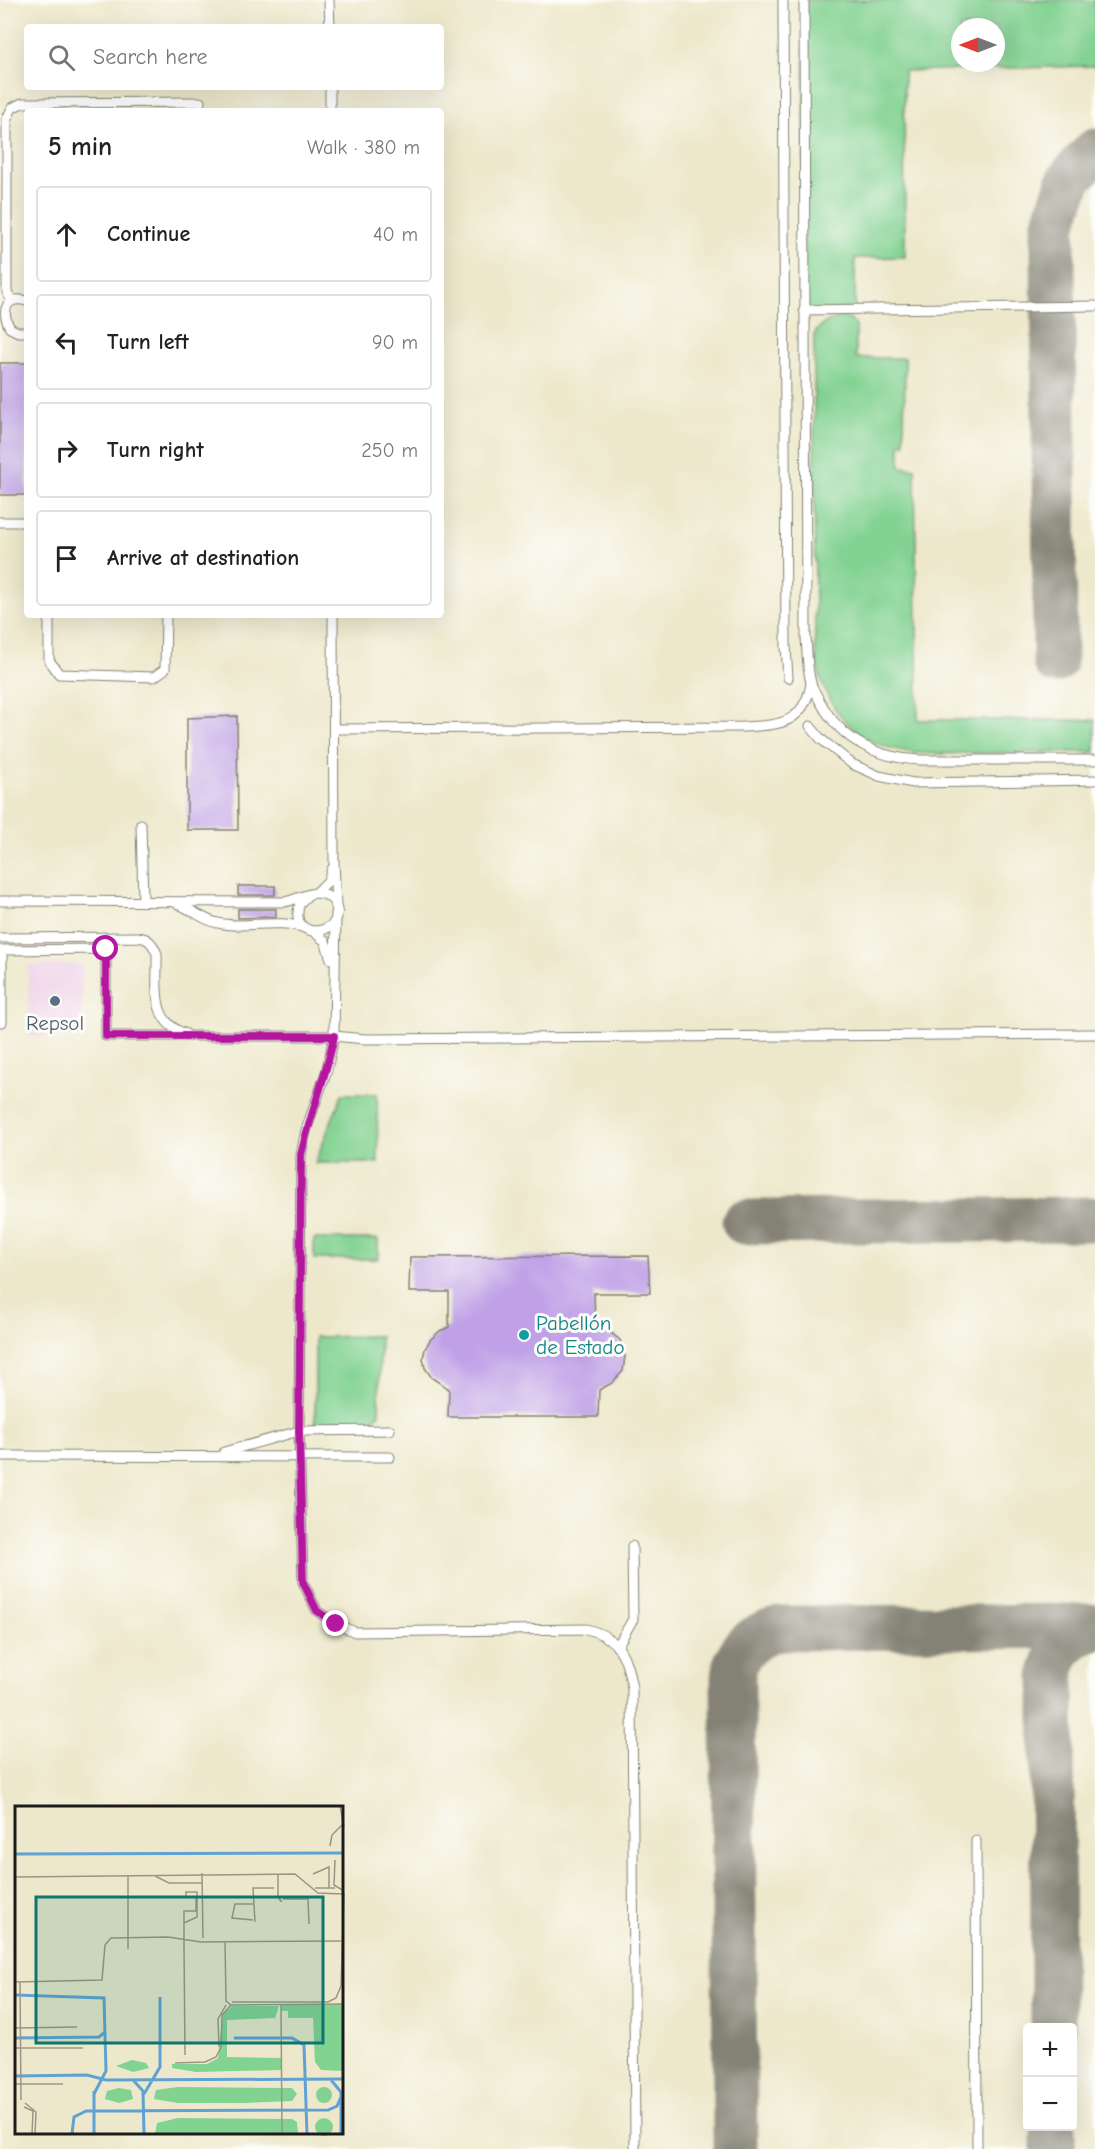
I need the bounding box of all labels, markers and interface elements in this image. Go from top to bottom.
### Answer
north arrow [951,18,1005,72]
search box [24,24,444,90]
icon: search [45,41,78,74]
text: Search here [93,44,208,70]
text: 5 min [48,132,112,162]
text: Walk · 380 m [307,136,420,159]
icon: ahead [50,218,83,251]
text: Continue [107,221,190,247]
text: 40 m [373,223,418,246]
icon: left [50,326,83,359]
text: Turn left [107,329,189,355]
text: 90 m [372,331,418,354]
icon: right [50,434,83,467]
text: Turn right [107,437,204,463]
text: 250 m [361,439,418,462]
icon: arrive [50,542,83,575]
text: Arrive at destination [107,545,299,571]
route start [92,935,118,961]
marker: Repsol [48,994,62,1008]
place label: Repsol [26,1011,84,1035]
place label: Pabellón de Estado [536,1311,625,1359]
marker: Pabellón de Estado [517,1328,531,1342]
route end [322,1610,348,1636]
inset map [15,1806,344,2134]
map controls [1023,2023,1077,2131]
button: + [1023,2023,1077,2077]
button: − [1023,2077,1077,2131]

